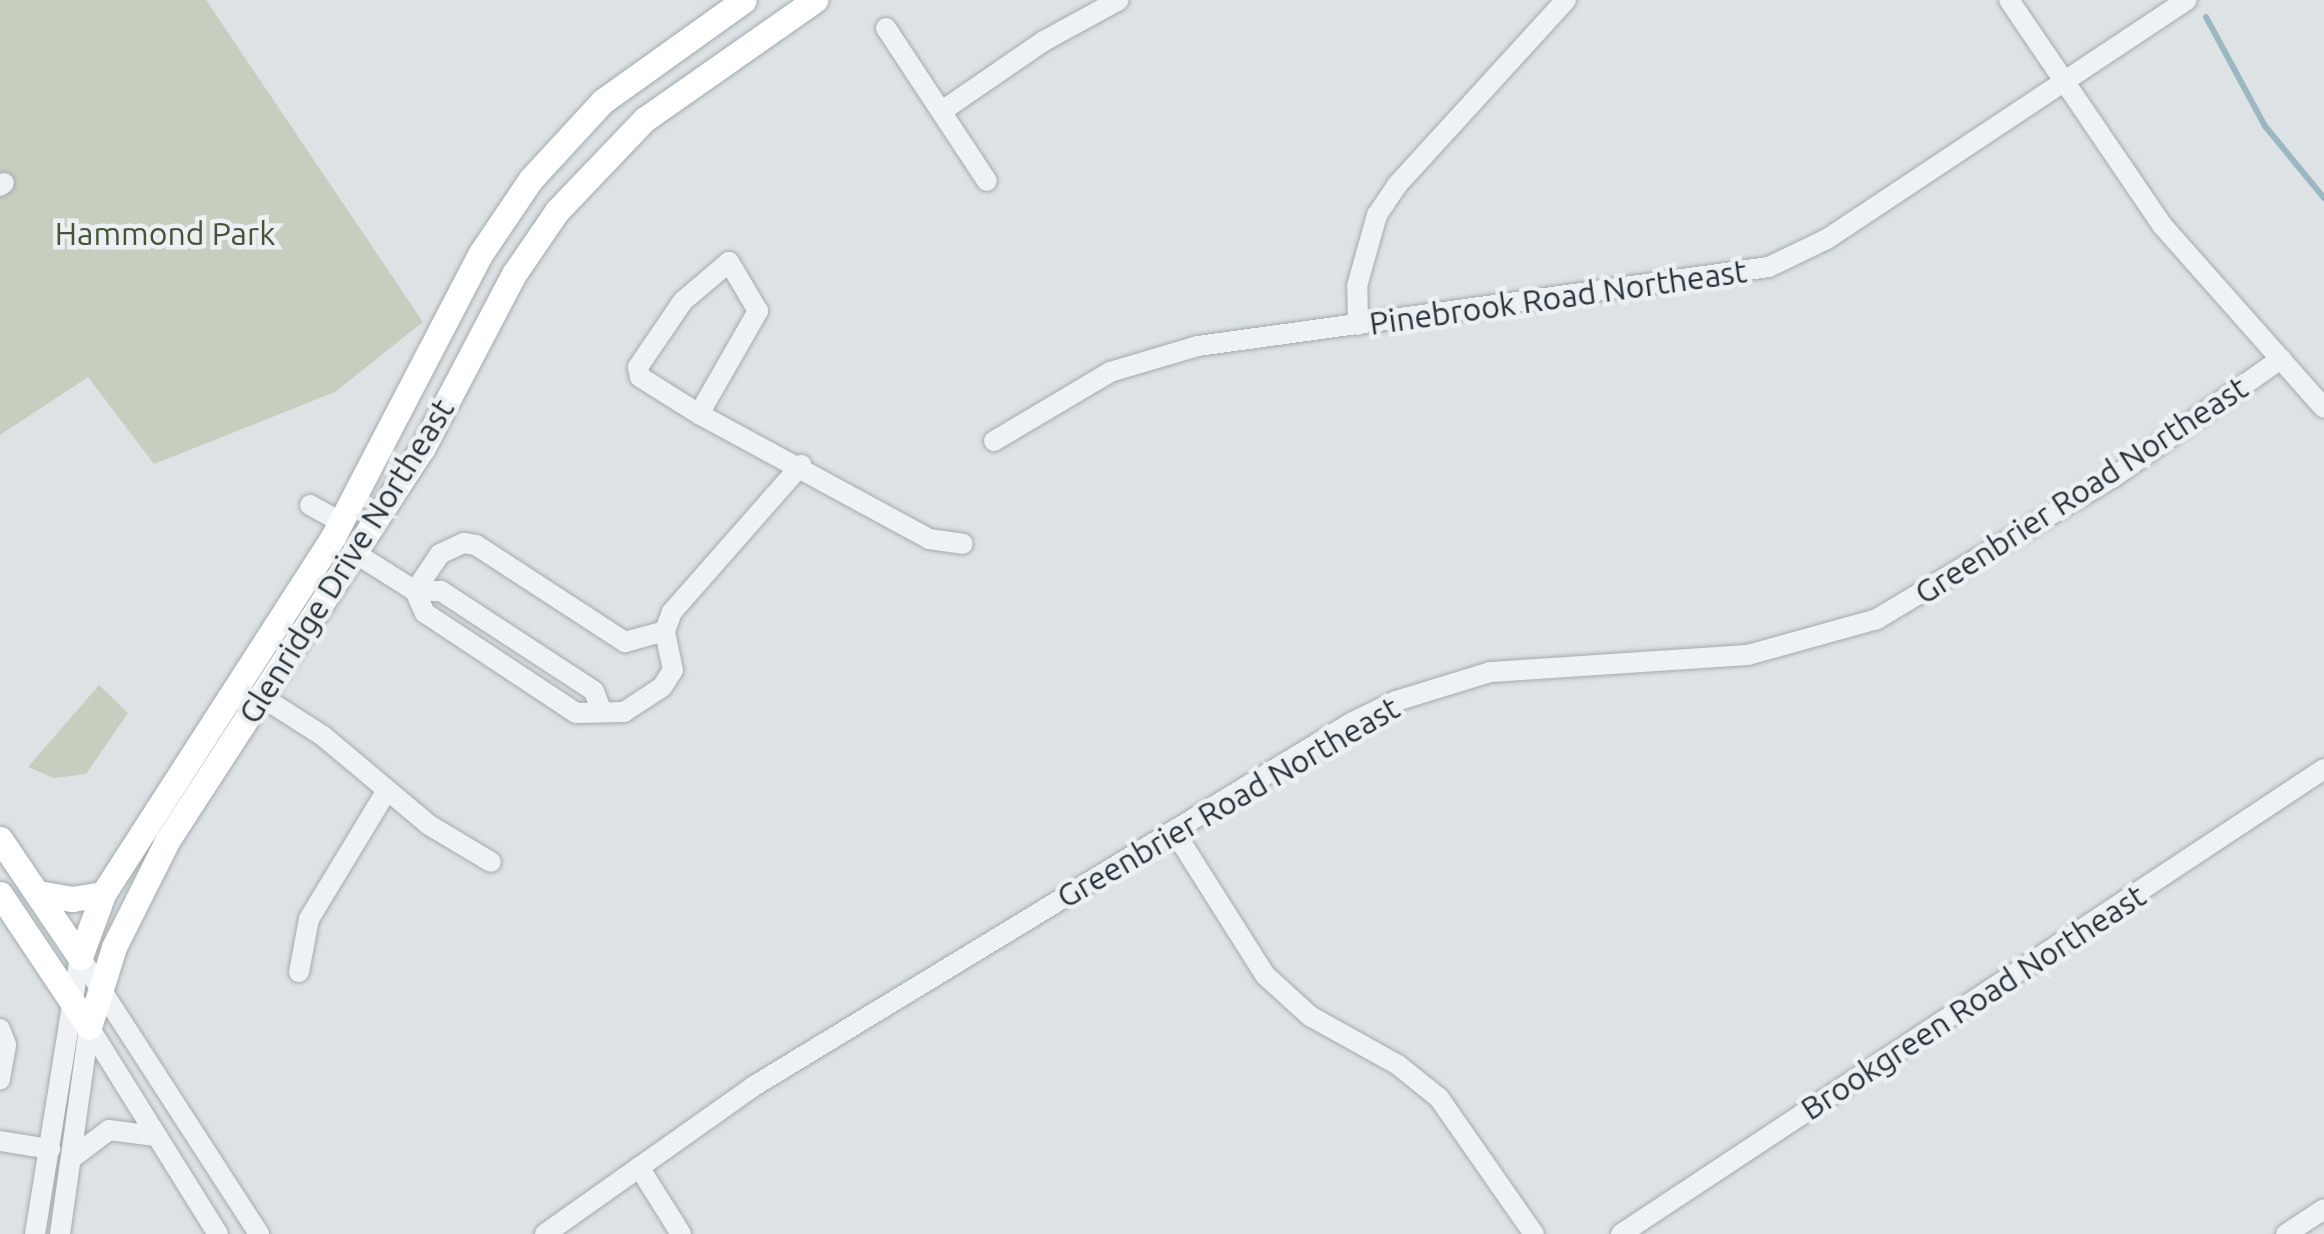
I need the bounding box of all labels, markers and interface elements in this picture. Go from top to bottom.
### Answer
park label: Hammond Park [55,214,275,252]
street label: Pinebrook Road Northeast [1367,251,1749,343]
street label: Greenbrier Road Northeast [1907,368,2255,612]
street label: Glenridge Drive Northeast [230,392,462,730]
street label: Greenbrier Road Northeast [1050,688,1406,916]
street label: Brookgreen Road Northeast [1794,876,2152,1128]

